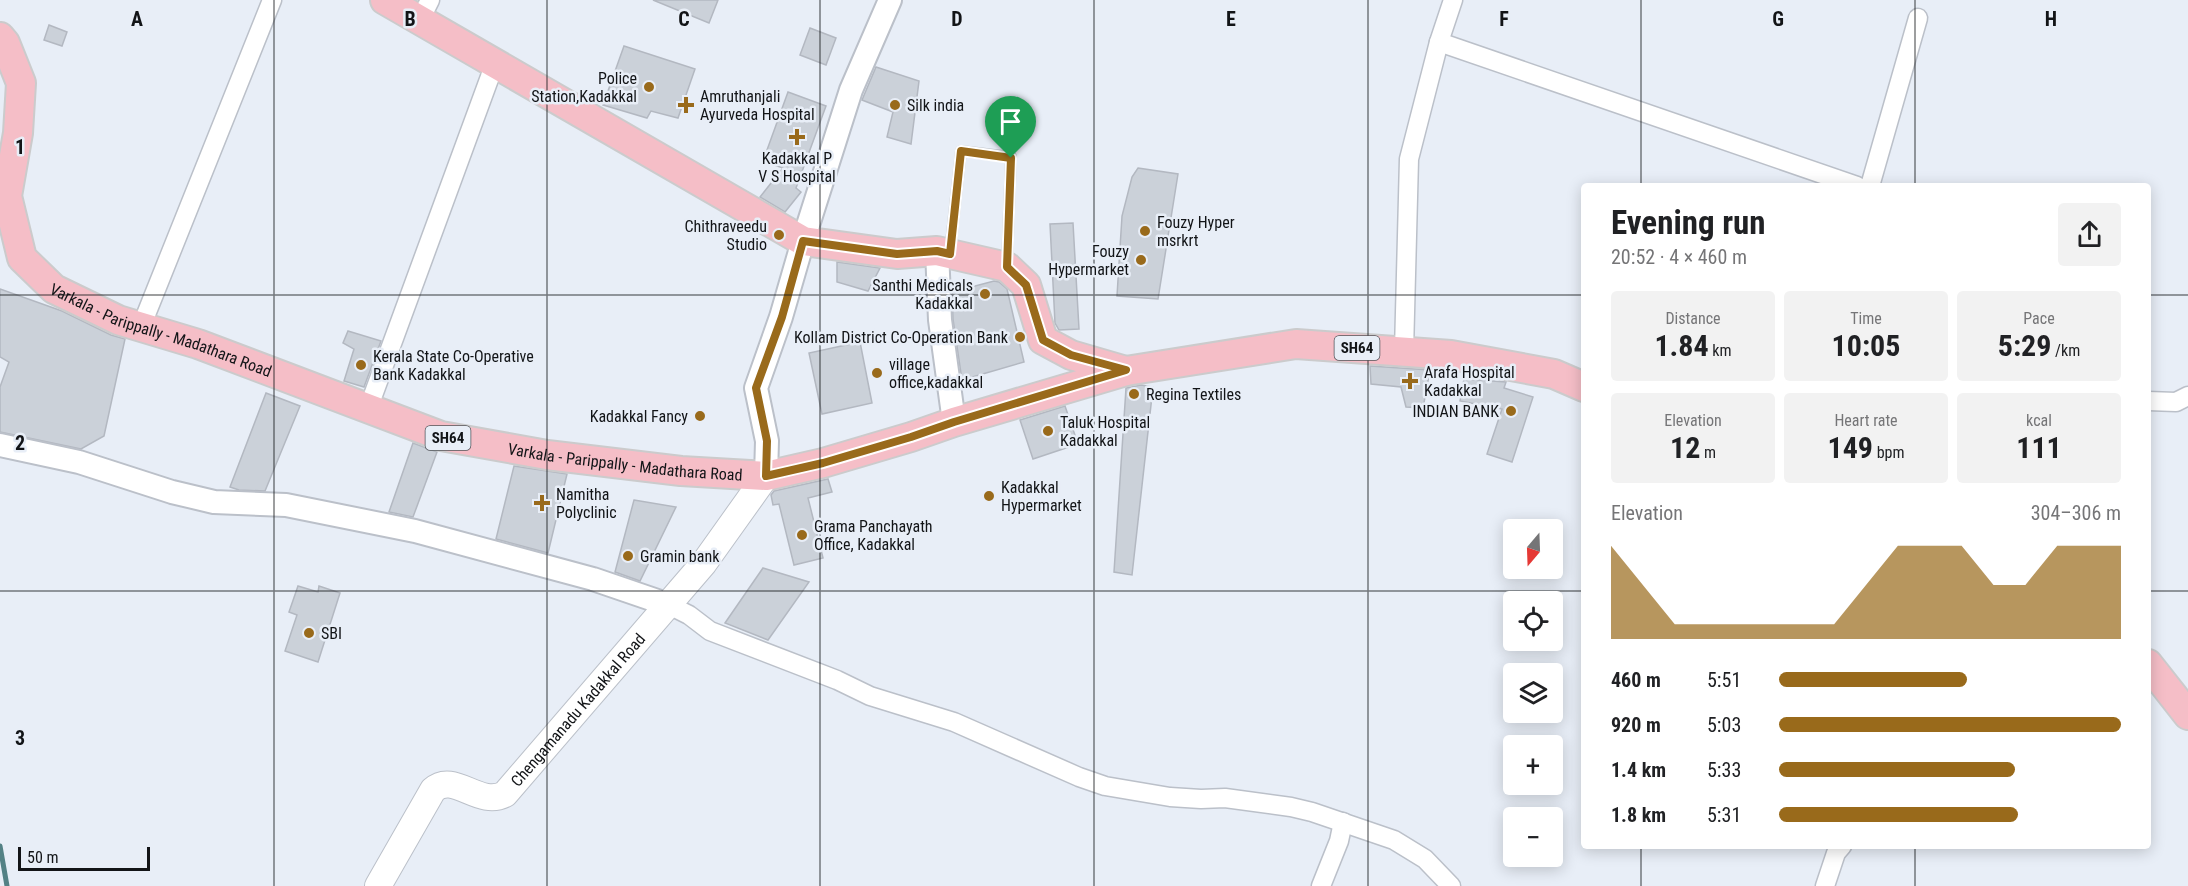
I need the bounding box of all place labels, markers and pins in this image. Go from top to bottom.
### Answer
place label: Police Station,Kadakkal [531,69,637,106]
marker: Police Station,Kadakkal [642,80,656,94]
place label: Amruthanjali Ayurveda Hospital [700,87,815,124]
marker: Amruthanjali Ayurveda Hospital [677,96,695,114]
place label: Silk india [907,96,964,115]
pin [985,96,1036,158]
marker: Silk india [888,98,902,112]
marker: Kadakkal P V S Hospital [788,128,806,146]
place label: Kadakkal P V S Hospital [758,149,836,186]
place label: Fouzy Hyper msrkrt [1157,213,1235,250]
place label: Chithraveedu Studio [685,217,767,254]
marker: Fouzy Hyper msrkrt [1138,224,1152,238]
marker: Chithraveedu Studio [772,228,786,242]
place label: Fouzy Hypermarket [1048,242,1129,279]
marker: Fouzy Hypermarket [1134,253,1148,267]
place label: Santhi Medicals Kadakkal [872,276,973,313]
marker: Santhi Medicals Kadakkal [978,287,992,301]
place label: Kollam District Co-Operation Bank [794,328,1009,347]
marker: Kollam District Co-Operation Bank [1013,330,1027,344]
place label: Kerala State Co-Operative Bank Kadakkal [373,347,534,384]
place label: village office,kadakkal [889,355,983,392]
marker: Kerala State Co-Operative Bank Kadakkal [354,358,368,372]
place label: Arafa Hospital Kadakkal [1424,363,1515,400]
marker: village office,kadakkal [870,366,884,380]
marker: Arafa Hospital Kadakkal [1401,372,1419,390]
place label: Regina Textiles [1146,385,1241,404]
marker: Regina Textiles [1127,387,1141,401]
place label: INDIAN BANK [1412,402,1499,421]
marker: INDIAN BANK [1504,404,1518,418]
place label: Kadakkal Fancy [590,407,688,426]
marker: Kadakkal Fancy [693,409,707,423]
place label: Taluk Hospital Kadakkal [1060,413,1150,450]
marker: Taluk Hospital Kadakkal [1041,424,1055,438]
place label: Kadakkal Hypermarket [1001,478,1082,515]
place label: Namitha Polyclinic [556,485,617,522]
marker: Kadakkal Hypermarket [982,489,996,503]
marker: Namitha Polyclinic [533,494,551,512]
place label: Grama Panchayath Office, Kadakkal [814,517,933,554]
marker: Grama Panchayath Office, Kadakkal [795,528,809,542]
place label: Gramin bank [640,547,720,566]
marker: Gramin bank [621,549,635,563]
place label: SBI [321,624,342,643]
marker: SBI [302,626,316,640]

